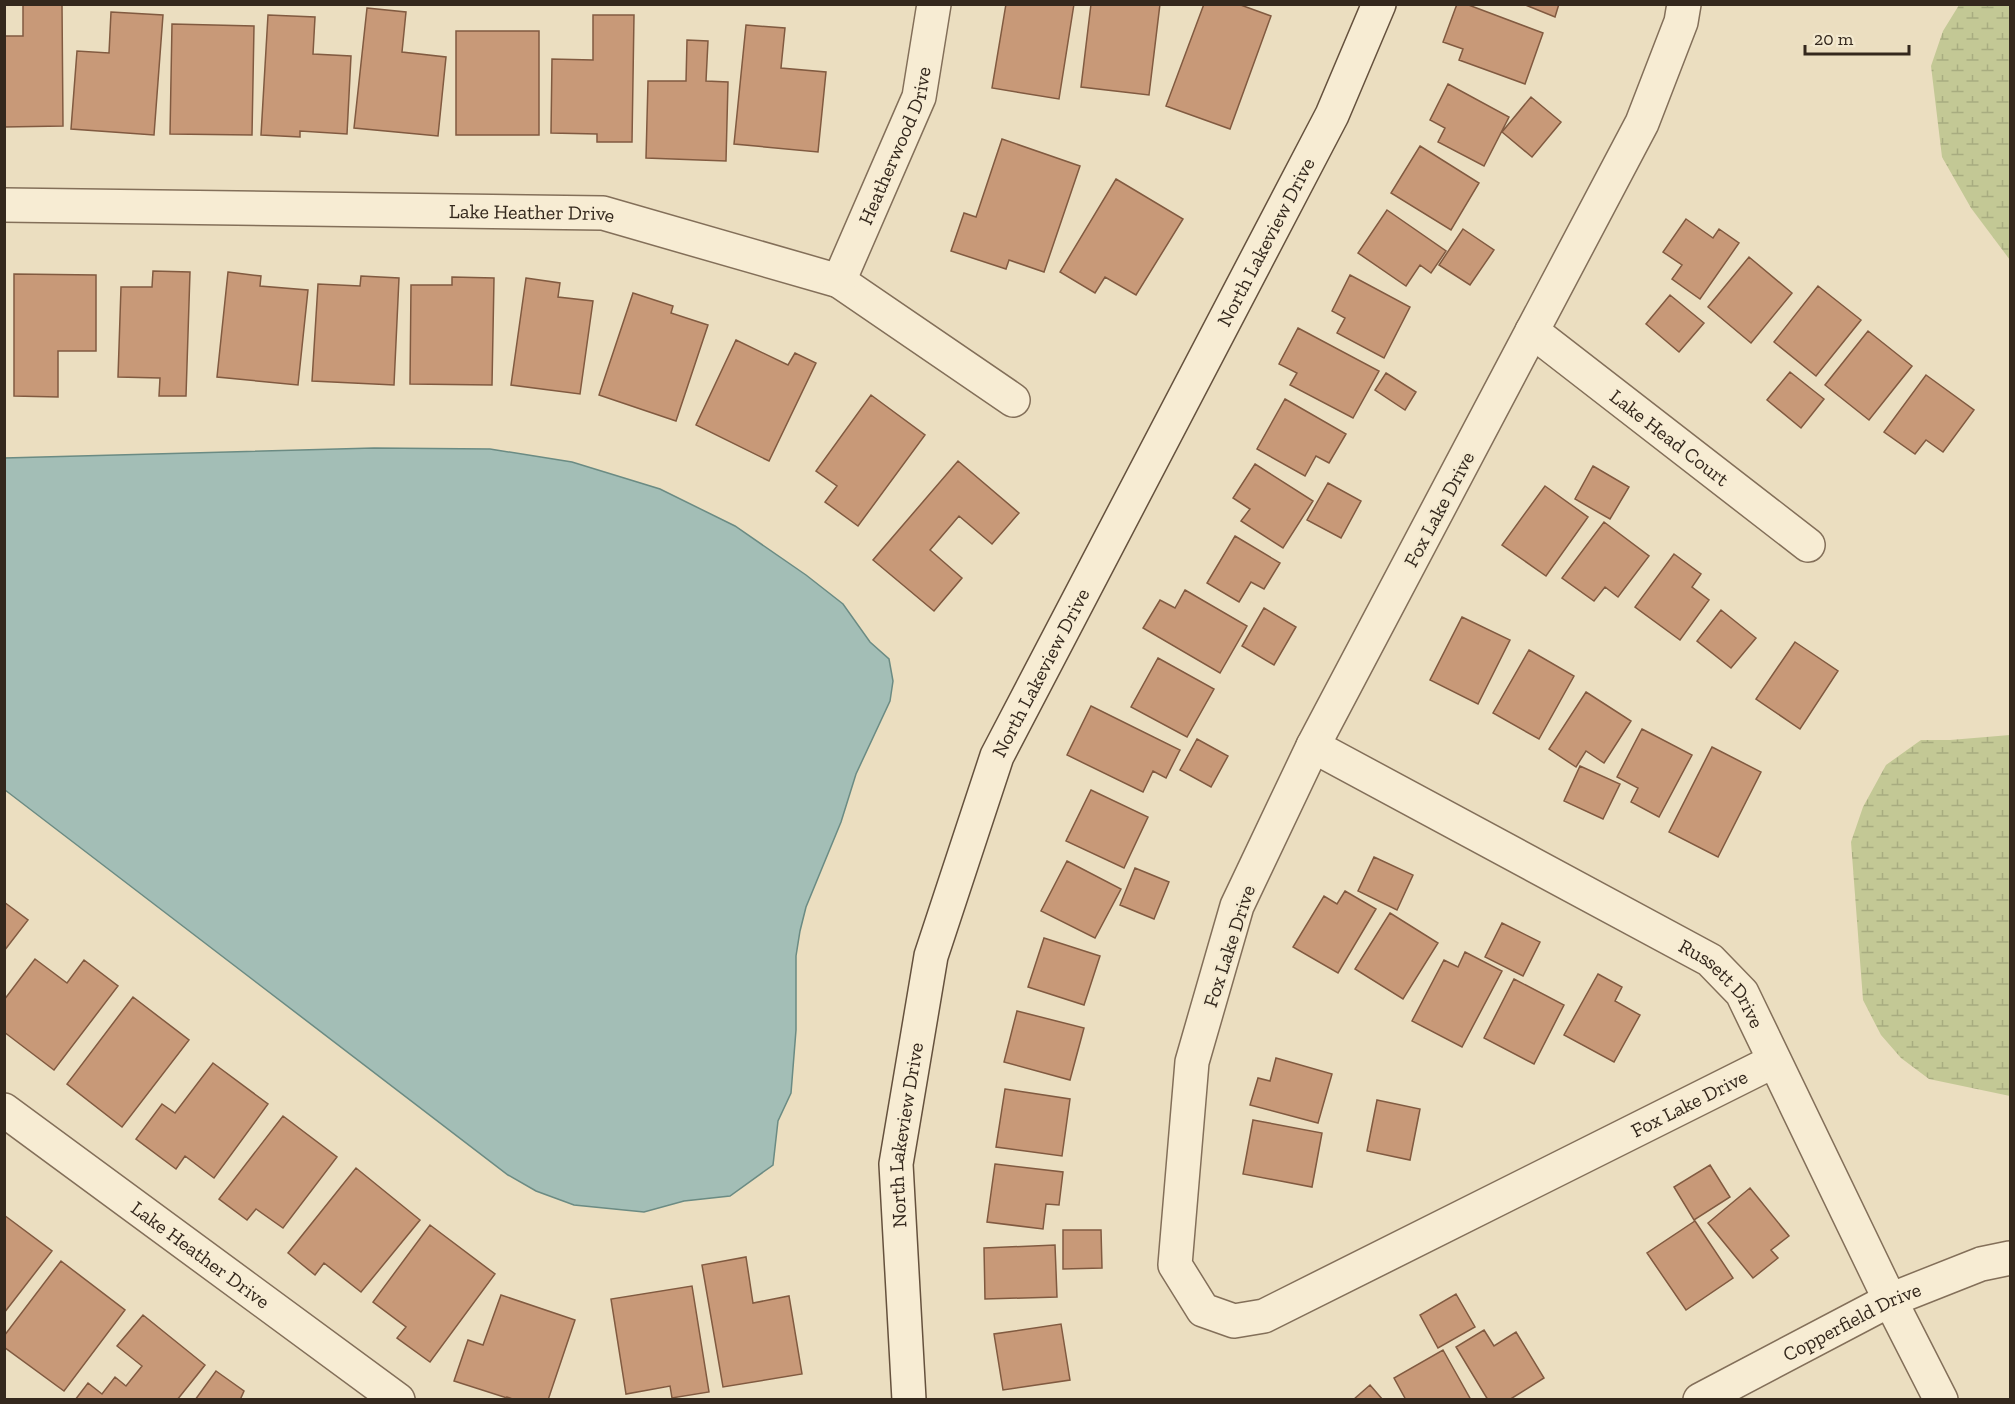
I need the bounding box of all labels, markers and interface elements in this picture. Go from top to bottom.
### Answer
scale bar [1805,18,1908,56]
text: 20 m [1814,28,1854,50]
street label: Heatherwood Drive [853,65,936,228]
street label: North Lakeview Drive [1212,153,1320,330]
street label: Lake Heather Drive [449,199,618,228]
street label: Lake Head Court [1605,384,1734,492]
street label: Fox Lake Drive [1399,447,1479,571]
street label: North Lakeview Drive [987,584,1095,761]
street label: Fox Lake Drive [1198,882,1260,1010]
street label: Russett Drive [1675,934,1769,1032]
street label: North Lakeview Drive [884,1040,928,1229]
street label: Fox Lake Drive [1627,1064,1751,1143]
street label: Lake Heather Drive [127,1196,275,1314]
street label: Copperfield Drive [1779,1277,1924,1366]

